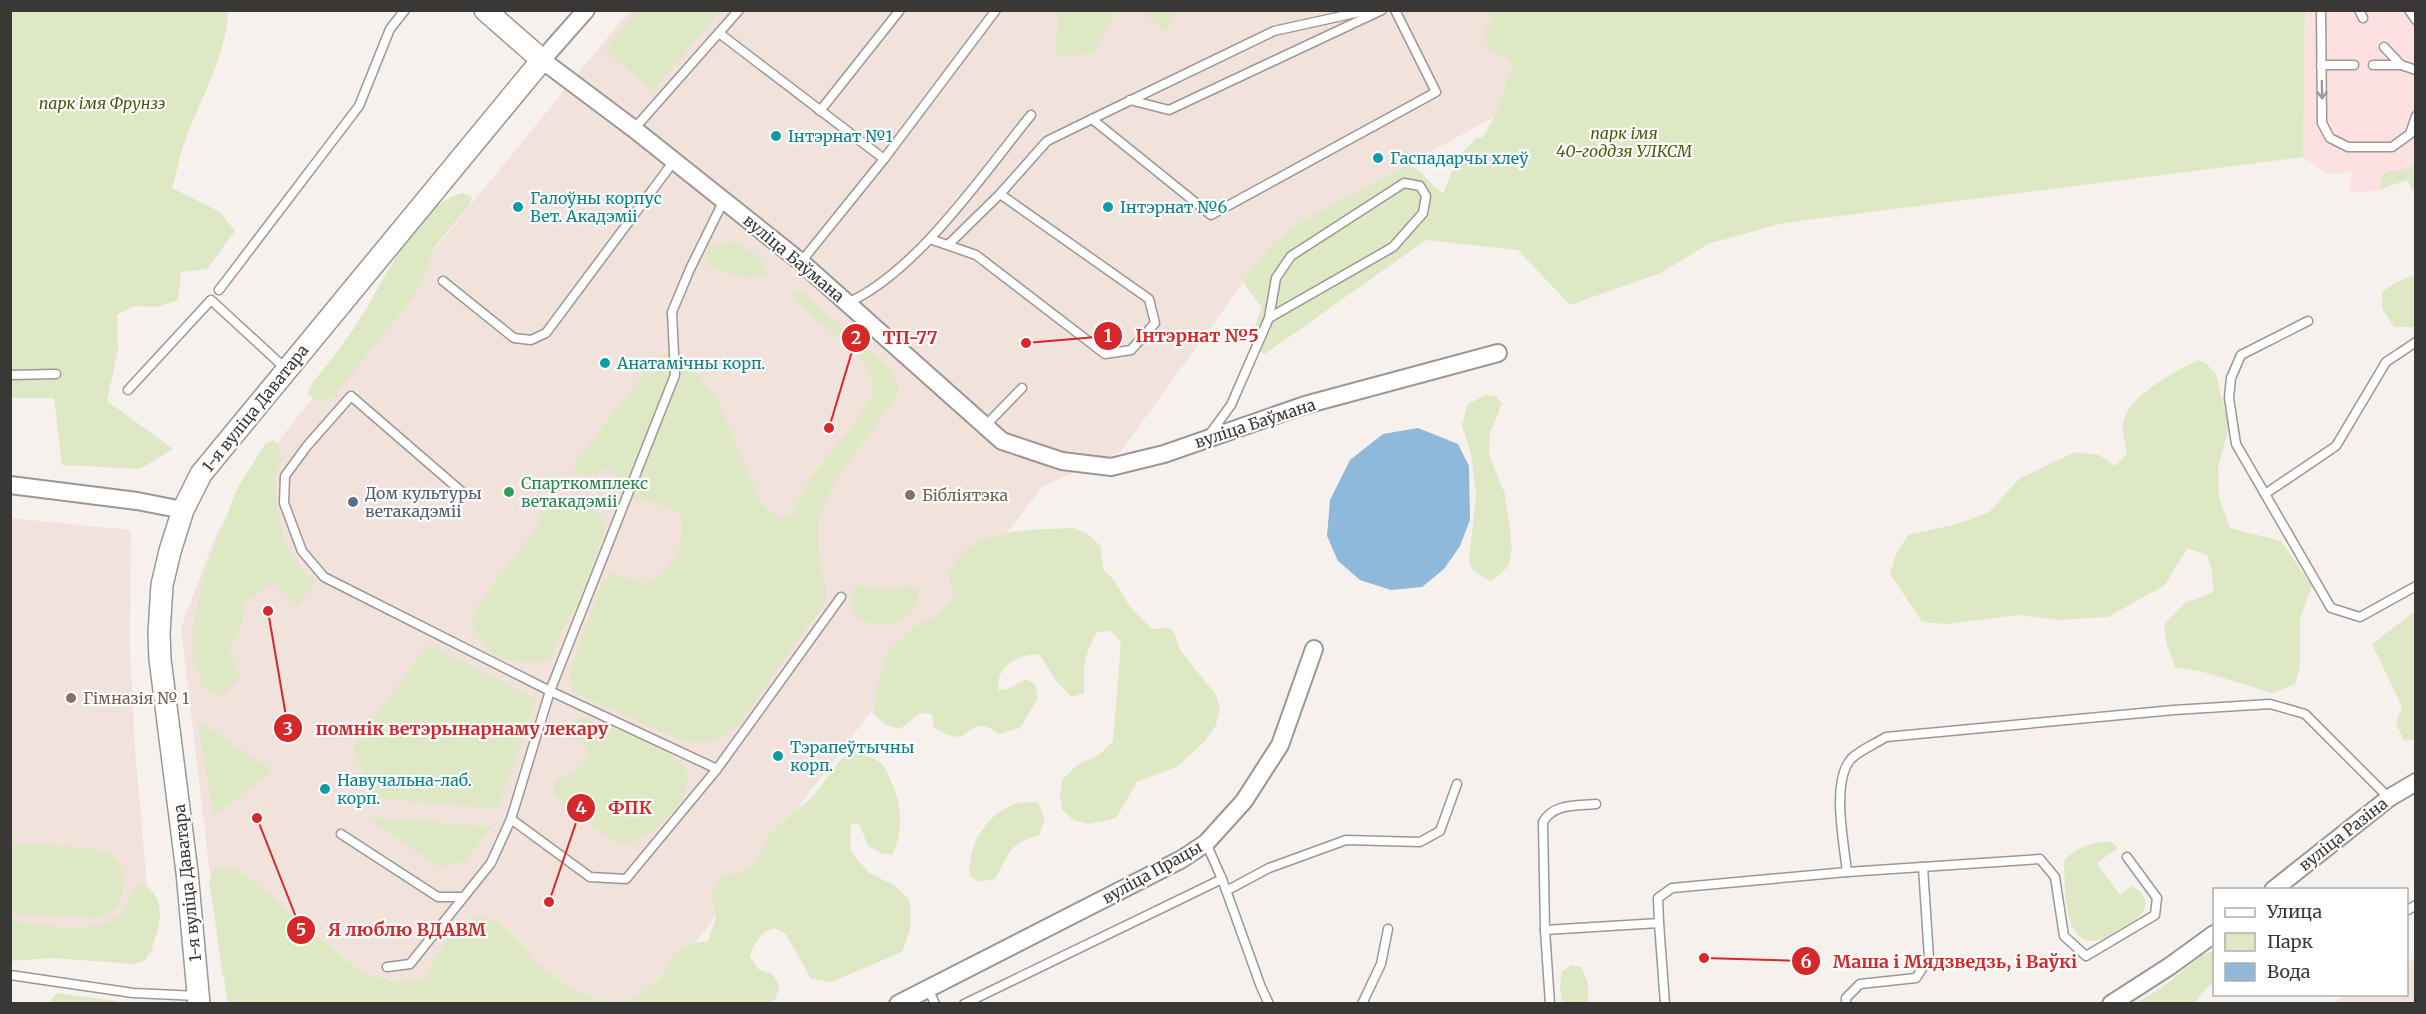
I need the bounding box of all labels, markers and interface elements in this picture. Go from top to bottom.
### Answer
one-way arrow [2316,79,2328,99]
park label: парк імя Фрунзэ [39,93,165,113]
park label: парк імя 40-годдзя УЛКСМ [1556,123,1692,161]
place label: Інтэрнат №1 [788,126,893,146]
marker: Інтэрнат №1 [769,129,783,143]
place label: Гаспадарчы хлеў [1390,148,1529,168]
marker: Гаспадарчы хлеў [1371,151,1385,165]
place label: Галоўны корпус Вет. Акадэміі [530,188,662,226]
place label: Інтэрнат №6 [1120,197,1227,217]
marker: Галоўны корпус Вет. Акадэміі [511,200,525,214]
marker: Інтэрнат №6 [1101,200,1115,214]
street label: вуліца Баўмана [739,210,849,306]
callout: Інтэрнат №5 [1093,318,1271,354]
callout: ТП-77 [841,320,950,356]
text: 1 [1104,324,1112,347]
text: Інтэрнат №5 [1135,324,1259,347]
text: 2 [851,326,861,349]
text: ТП-77 [883,326,938,349]
street label: 1-я вуліца Даватара [198,340,313,476]
place label: Анатамічны корп. [616,353,765,373]
marker: Анатамічны корп. [598,356,612,370]
street label: вуліца Баўмана [1192,394,1318,452]
place label: Спарткомплекс ветакадэміі [521,473,648,511]
place label: Дом культуры ветакадэміі [365,483,482,521]
marker: Спарткомплекс ветакадэміі [502,485,516,499]
place label: Бібліятэка [922,485,1009,505]
marker: Бібліятэка [903,488,917,502]
marker: Дом культуры ветакадэміі [346,495,360,509]
place label: Гімназія № 1 [83,688,189,708]
marker: Гімназія № 1 [64,691,78,705]
callout: помнік ветэрынарнаму лекару [273,710,620,746]
text: 3 [283,717,293,740]
text: помнік ветэрынарнаму лекару [315,717,609,740]
place label: Тэрапеўтычны корп. [790,737,915,775]
marker: Тэрапеўтычны корп. [771,749,785,763]
place label: Навучальна-лаб. корп. [337,770,472,808]
marker: Навучальна-лаб. корп. [318,782,332,796]
callout: ФПК [566,790,664,826]
street label: вуліца Разіна [2295,793,2392,875]
text: 4 [575,796,587,819]
text: ФПК [608,796,652,819]
street label: 1-я вуліца Даватара [169,803,205,963]
street label: вуліца Працы [1098,836,1206,908]
legend [2213,888,2408,996]
text: Улица [2266,900,2322,923]
callout: Я люблю ВДАВМ [286,912,498,948]
text: 5 [296,918,306,941]
text: Я люблю ВДАВМ [328,918,487,941]
text: Парк [2267,930,2313,953]
callout: Маша і Мядзведзь, і Ваўкі [1791,943,2089,979]
text: 6 [1800,950,1812,973]
text: Маша і Мядзведзь, і Ваўкі [1833,950,2077,973]
text: Вода [2267,960,2311,983]

